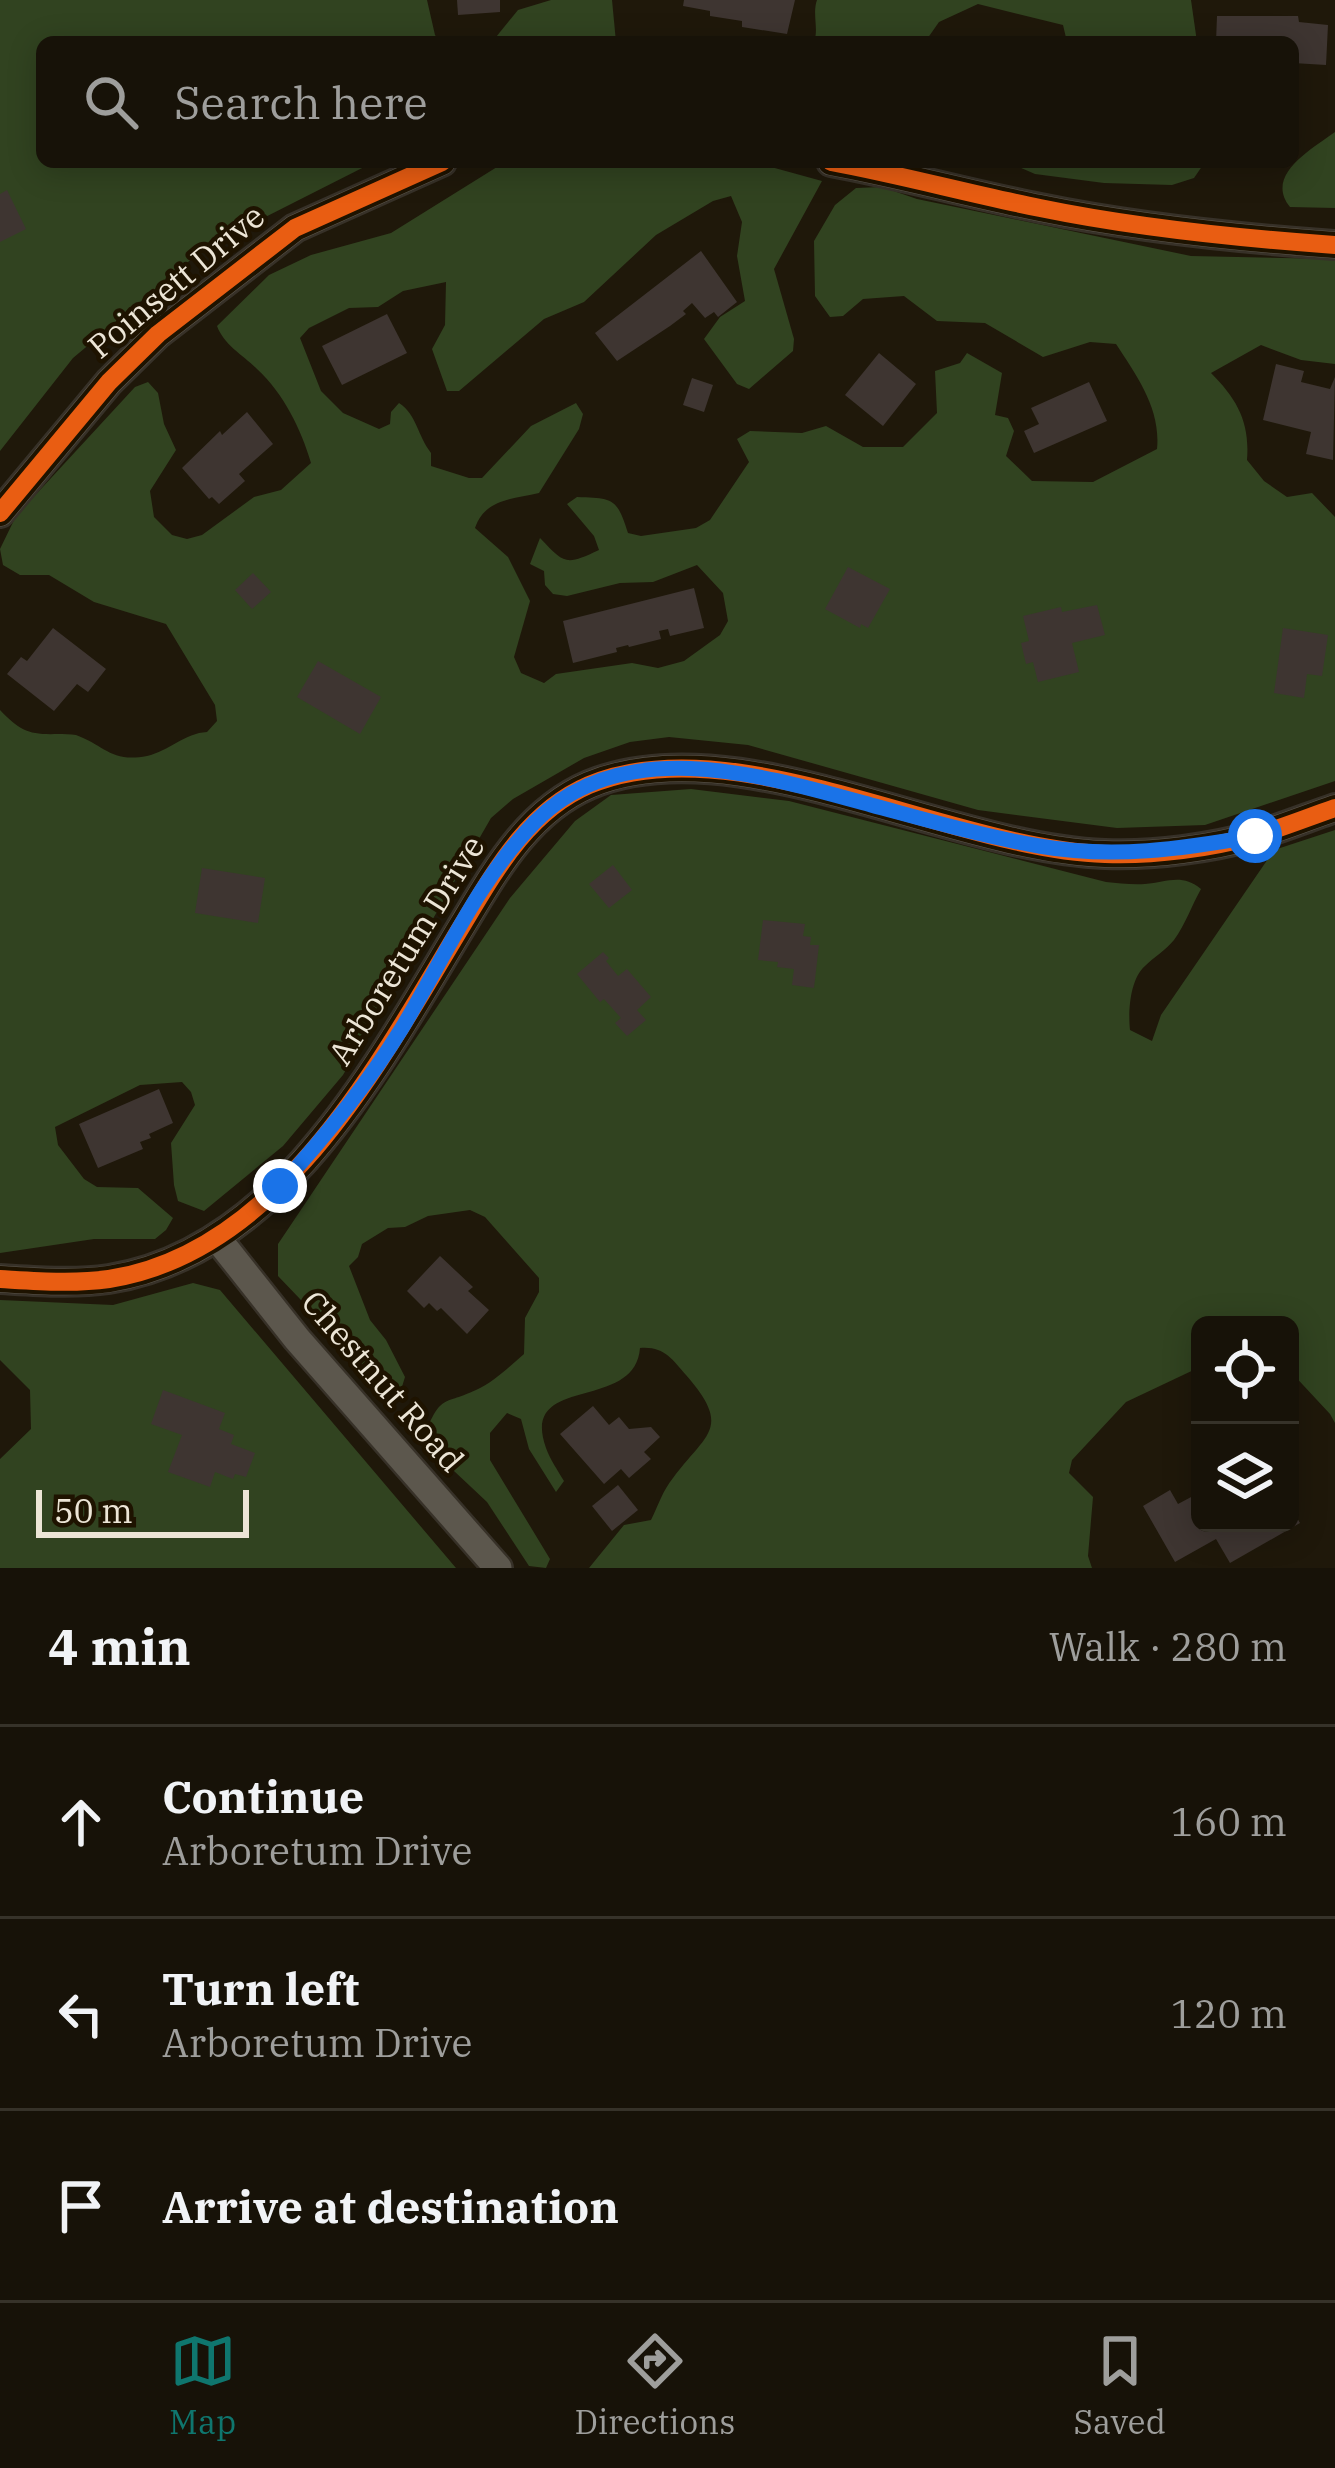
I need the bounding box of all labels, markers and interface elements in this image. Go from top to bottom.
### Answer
search box [36,36,1299,168]
icon: search [78,69,144,135]
text: Search here [174,73,428,131]
street label: Poinsett Drive [78,194,273,367]
route start [1228,809,1282,863]
street label: Arboretum Drive [318,827,493,1073]
route end [253,1159,307,1213]
street label: Chestnut Road [293,1281,474,1480]
map controls [1191,1316,1299,1532]
button: locate [1191,1316,1299,1424]
button: layers [1191,1424,1299,1532]
scale bar [36,1484,249,1537]
text: 50 m [54,1489,133,1532]
text: 4 min [48,1613,191,1679]
text: Walk · 280 m [1049,1621,1287,1672]
text: Continue [162,1767,364,1825]
icon: ahead [48,1789,114,1855]
text: 160 m [1171,1796,1287,1847]
text: Arboretum Drive [162,1825,472,1876]
text: Turn left [162,1959,359,2017]
icon: left [48,1981,114,2047]
text: 120 m [1171,1988,1287,2039]
text: Arboretum Drive [162,2017,472,2068]
icon: arrive [48,2173,114,2239]
text: Arrive at destination [162,2177,619,2235]
tab: Map [169,2328,236,2443]
tab: Directions [574,2328,735,2443]
tab: Saved [1073,2328,1166,2443]

